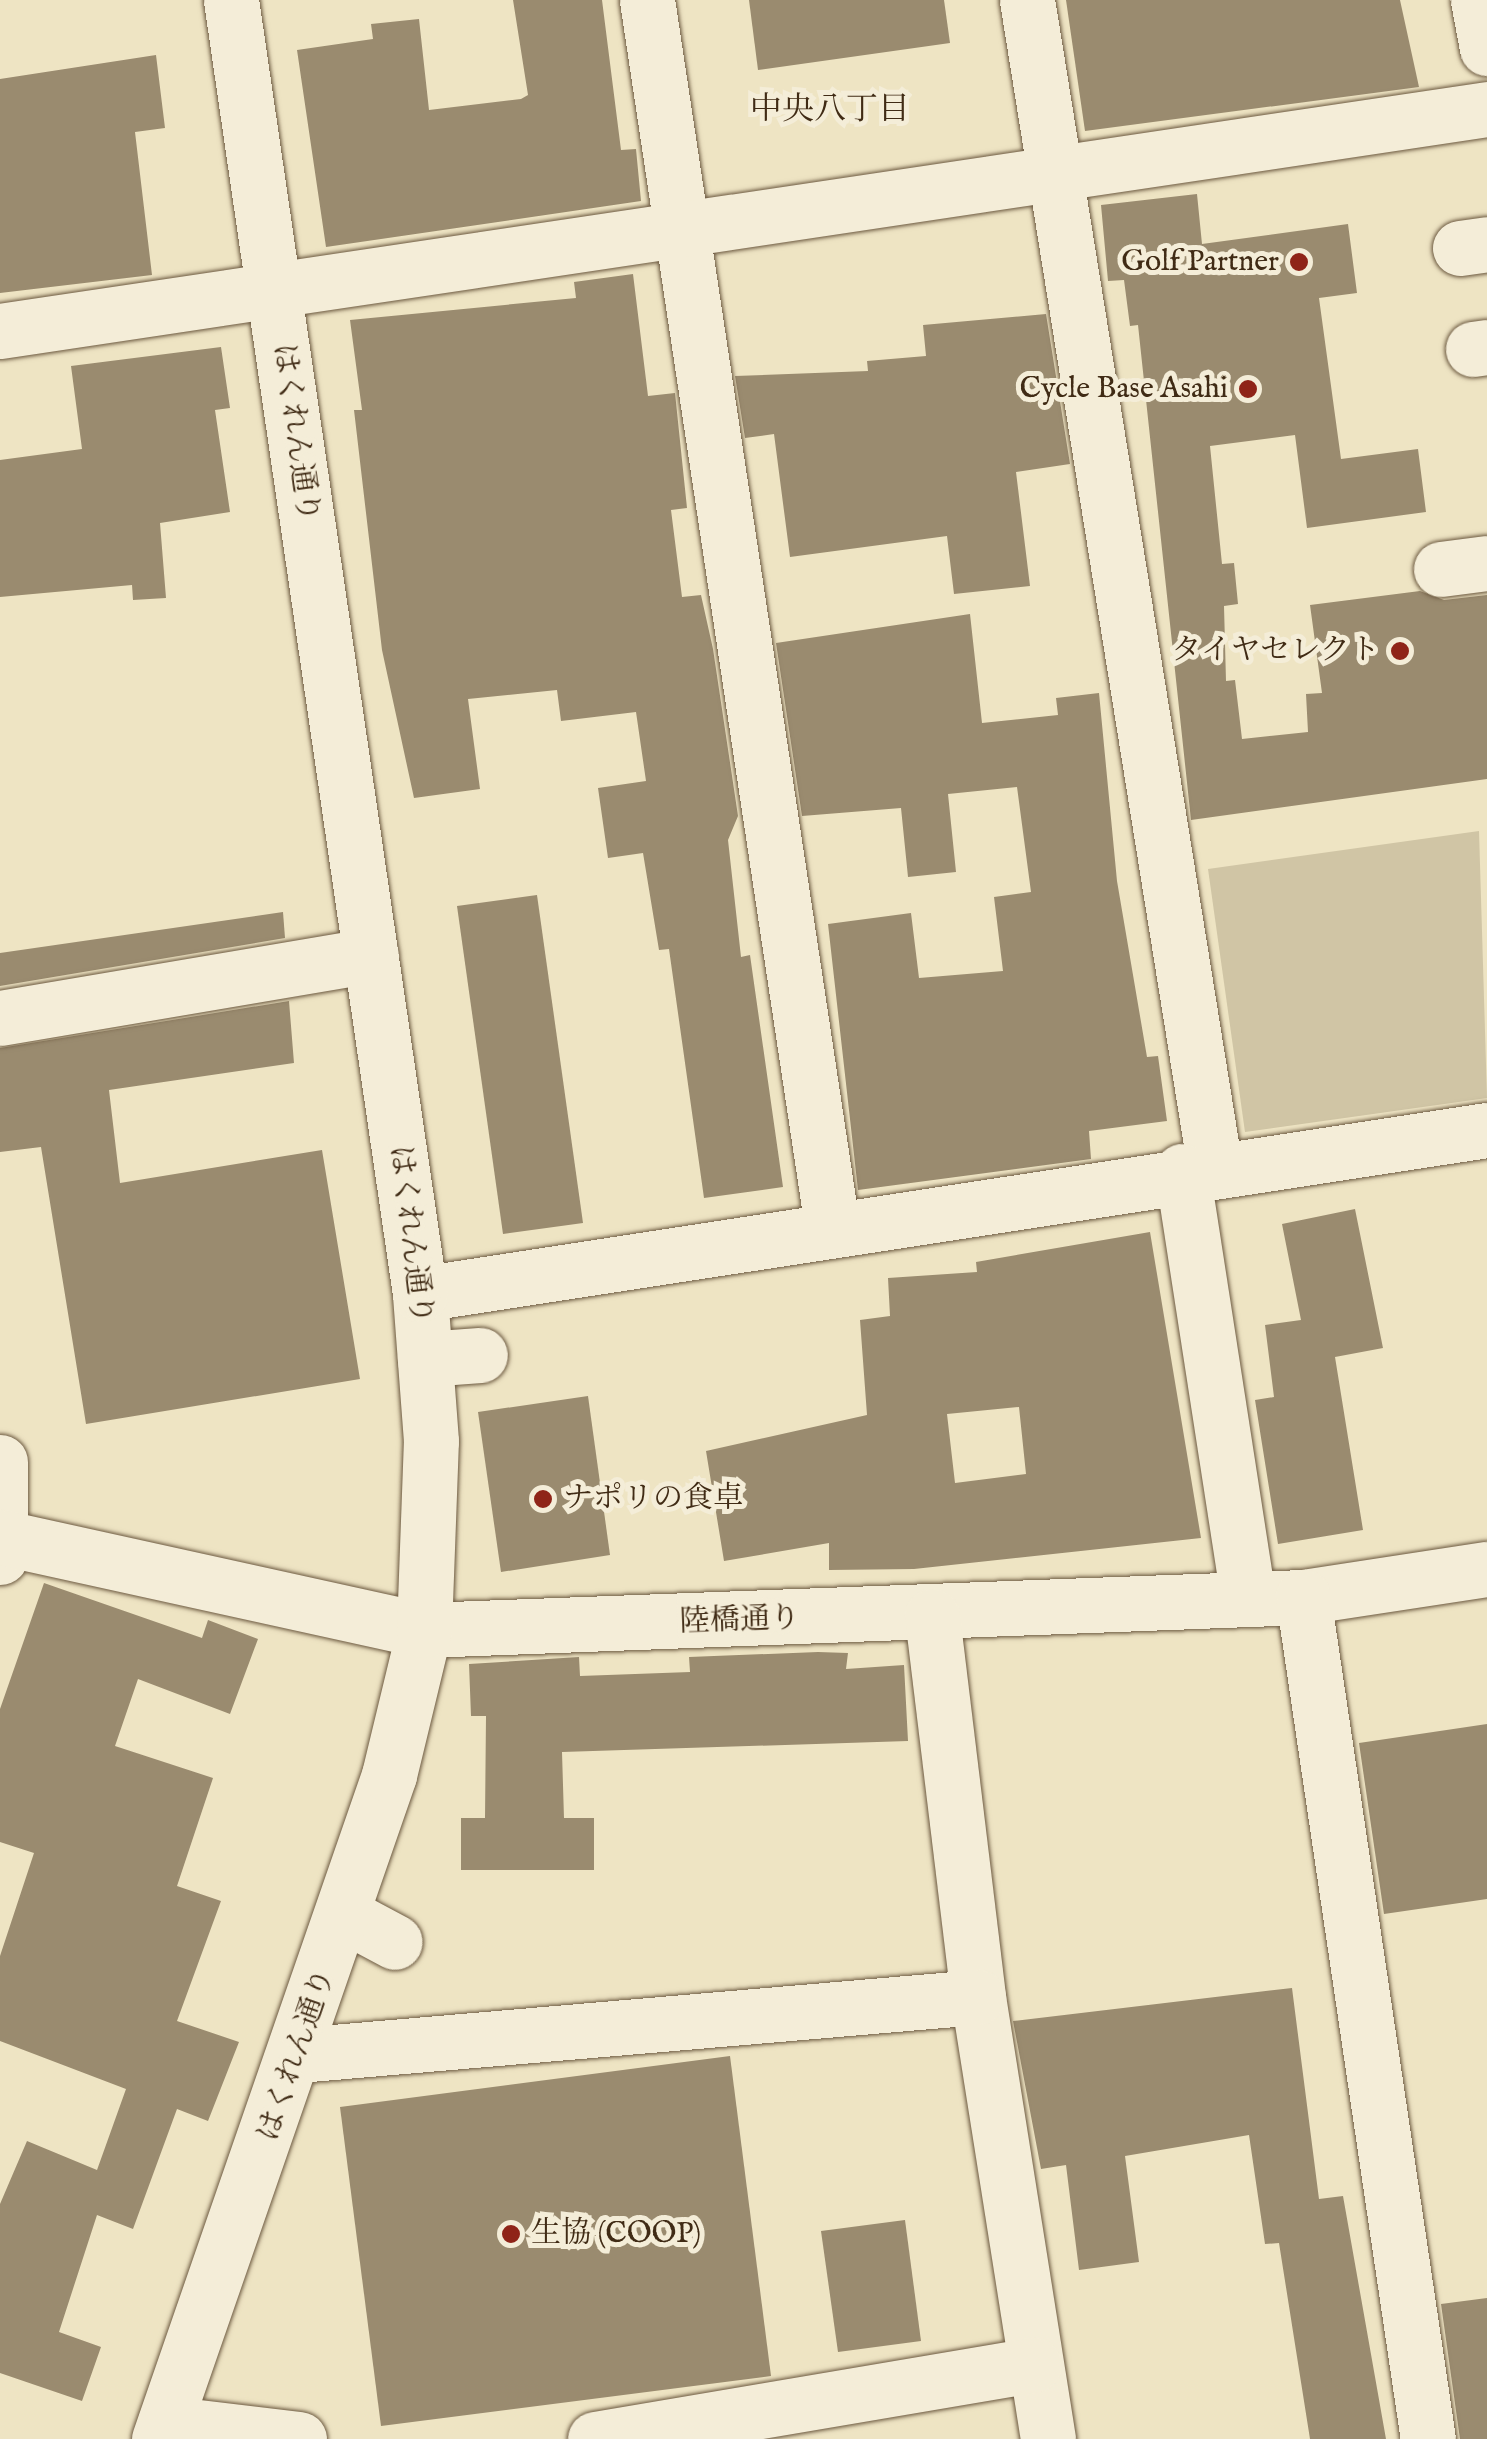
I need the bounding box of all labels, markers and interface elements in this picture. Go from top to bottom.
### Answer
district label: 中央八丁目 [750,92,910,130]
place label: Golf Partner [1121,244,1279,280]
marker: Golf Partner [1288,251,1310,273]
street label: はくれん通り [265,341,325,525]
place label: Cycle Base Asahi [1019,371,1228,407]
marker: Cycle Base Asahi [1237,378,1259,400]
place label: タイヤセレクト [1170,633,1380,669]
marker: タイヤセレクト [1389,640,1411,662]
street label: はくれん通り [381,1143,439,1327]
place label: ナポリの食卓 [563,1481,743,1517]
marker: ナポリの食卓 [532,1488,554,1510]
street label: 陸橋通り [679,1601,801,1641]
street label: はくれん通り [251,1964,343,2146]
place label: 生協 (COOP) [531,2216,701,2252]
marker: 生協 (COOP) [500,2223,522,2245]

